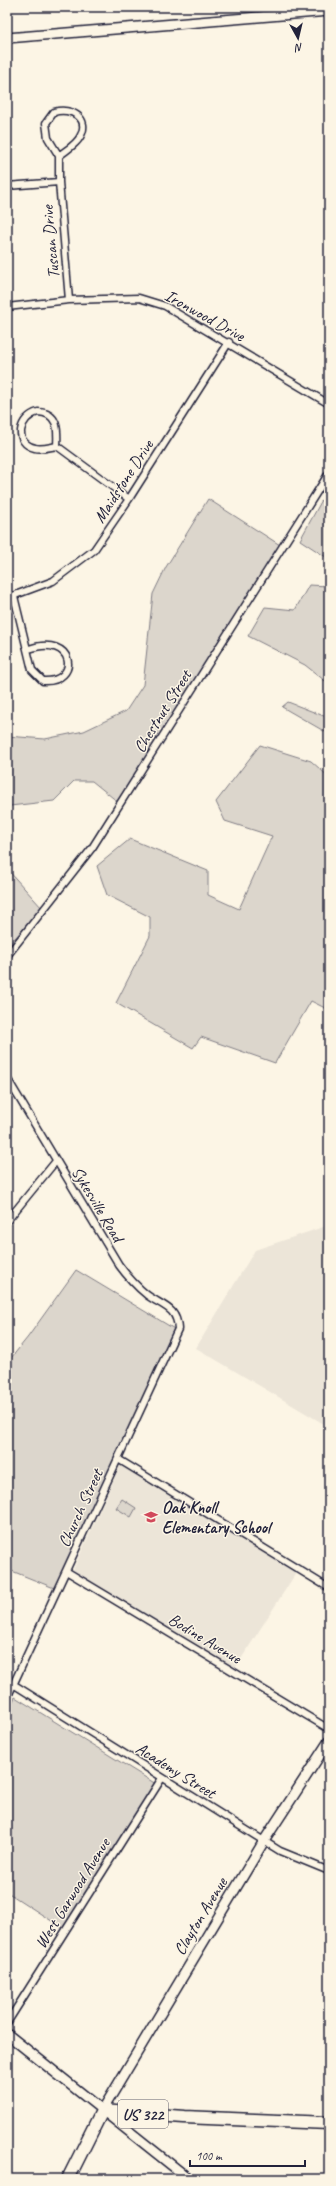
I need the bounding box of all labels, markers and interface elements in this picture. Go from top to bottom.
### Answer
north arrow [278,18,318,58]
text: N [293,40,304,56]
street label: Tuscan Drive [37,203,64,279]
street label: Ironwood Drive [161,285,250,347]
street label: Maidstone Drive [89,435,159,527]
street label: Chestnut Street [129,664,197,756]
street label: Sykesville Road [67,1163,129,1248]
street label: Church Street [53,1464,109,1550]
place label: Oak Knoll Elementary School [162,1497,273,1538]
school or university icon: Oak Knoll Elementary School [143,1509,159,1525]
street label: Bodine Avenue [165,1609,246,1669]
street label: Academy Street [132,1738,222,1805]
street label: West Garwood Avenue [30,1833,115,1952]
street label: Clayton Avenue [169,1872,233,1959]
road number: US 322 [118,2100,168,2128]
scale bar [190,2142,305,2168]
text: 100 m [196,2148,223,2164]

